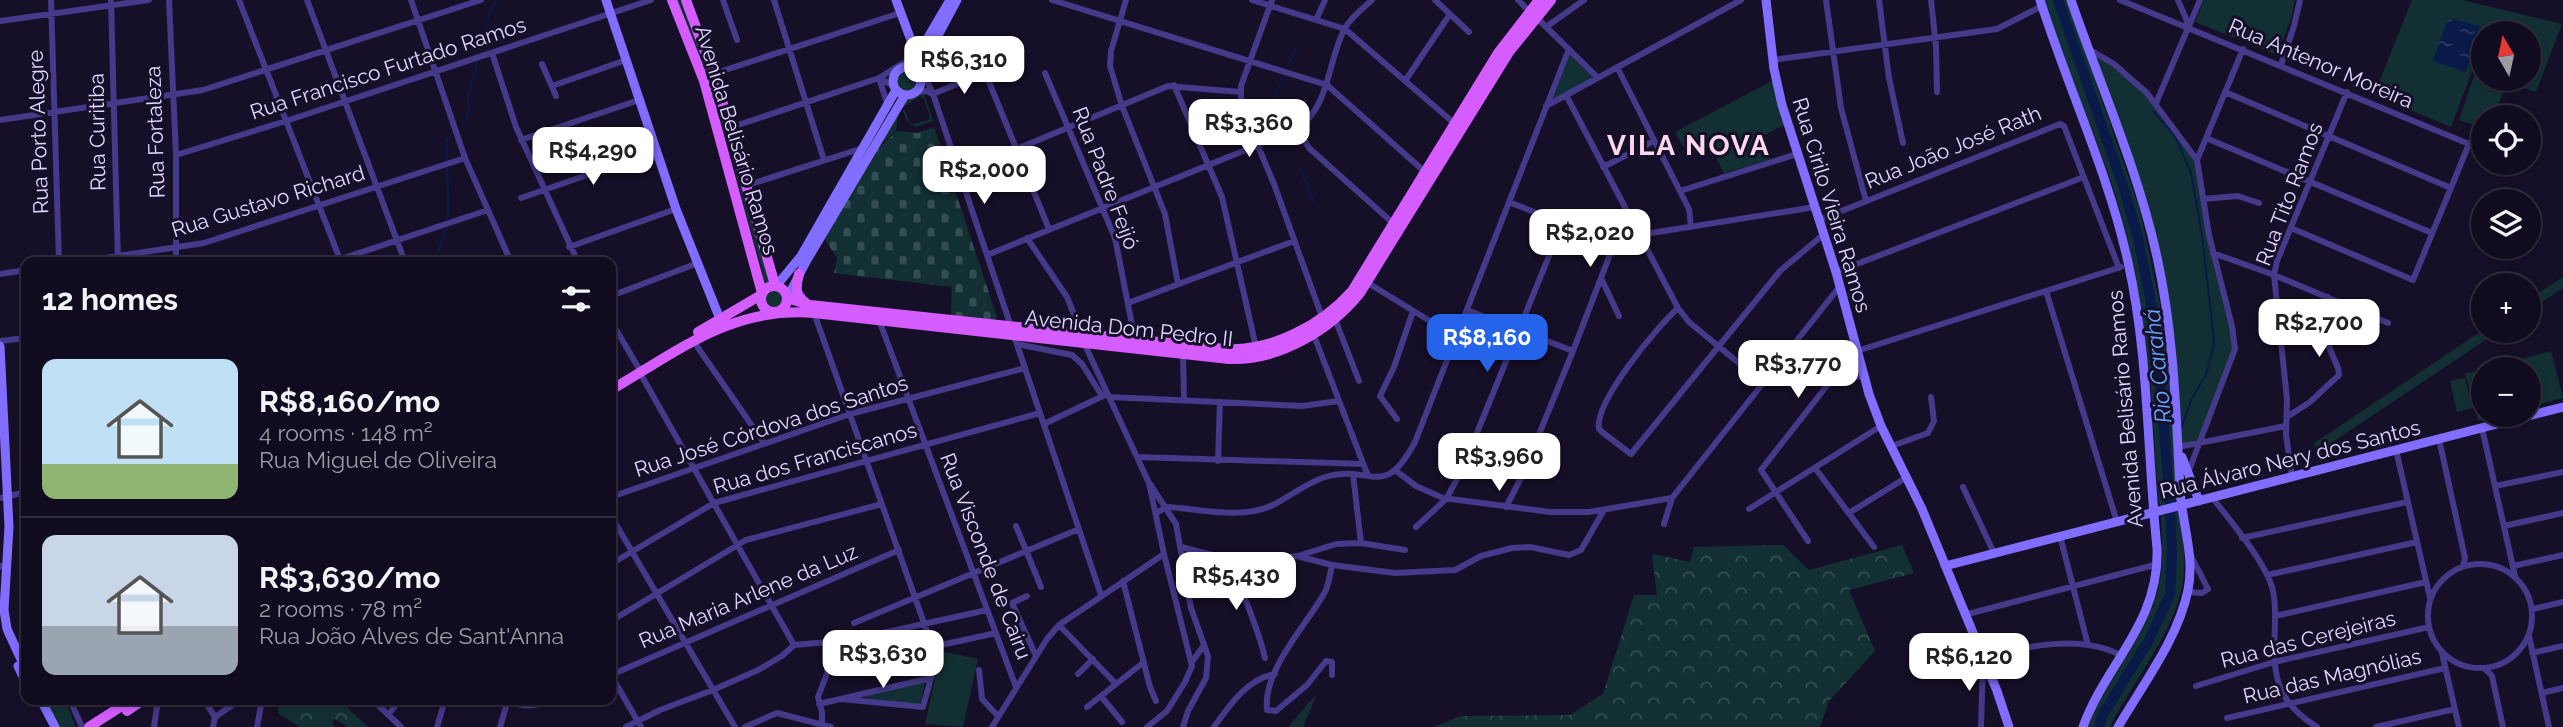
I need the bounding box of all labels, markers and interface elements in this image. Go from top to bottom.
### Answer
street label: Rua Francisco Furtado Ramos [247,11,529,125]
street label: Rua Antenor Moreira [2225,13,2417,113]
north arrow [2471,21,2541,91]
map controls [2471,21,2541,427]
street label: Avenida Belisário Ramos [690,22,784,258]
pin: R$6,310 [899,36,1029,96]
text: R$6,310 [920,45,1008,72]
street label: Rua Porto Alegre [23,50,53,214]
street label: Rua Fortaleza [140,65,170,199]
street label: Rua Curitiba [83,73,111,191]
street label: Rua Cirilo Vieira Ramos [1787,95,1877,315]
pin: R$3,360 [1184,100,1314,159]
street label: Rua João José Rath [1861,100,2045,194]
street label: Rua Padre Feijó [1067,103,1145,253]
button: locate [2471,105,2541,175]
text: R$3,360 [1205,108,1293,135]
street label: Rua Tito Ramos [2250,119,2328,269]
pin: R$4,290 [528,128,658,187]
district label: VILA NOVA [1607,129,1771,162]
text: R$4,290 [549,136,638,163]
pin: R$2,000 [919,146,1049,206]
text: R$2,000 [939,155,1029,182]
street label: Rua Gustavo Richard [168,160,368,242]
button: layers [2471,189,2541,259]
pin: R$2,020 [1525,210,1655,269]
text: R$2,020 [1545,218,1635,245]
button: + [2471,273,2541,343]
icon: filters [557,280,595,318]
text: 12 homes [42,282,178,317]
street label: Avenida Belisário Ramos [2102,289,2148,529]
pin: R$2,700 [2254,300,2384,359]
street label: Avenida Dom Pedro II [1024,305,1234,351]
water label: Rio Carahá [2138,307,2176,425]
text: R$2,700 [2275,308,2363,335]
pin: R$8,160 [1422,314,1552,374]
text: R$8,160 [1443,323,1531,350]
pin: R$3,770 [1733,340,1863,400]
text: R$3,770 [1754,349,1842,376]
button: − [2471,357,2541,427]
street label: Rua José Córdova dos Santos [631,370,911,482]
text: R$8,160/mo [259,384,440,419]
icon: home [98,387,182,471]
street label: Rua Álvaro Nery dos Santos [2157,414,2423,504]
street label: Rua dos Franciscanos [710,417,920,499]
text: 4 rooms · 148 m² [259,419,433,446]
pin: R$3,960 [1434,434,1564,493]
text: R$3,960 [1454,442,1544,469]
text: Rua Miguel de Oliveira [259,446,497,473]
street label: Rua Visconde de Cairu [935,449,1037,663]
street label: Rua Maria Arlene da Luz [635,539,861,653]
pin: R$5,430 [1171,552,1301,612]
text: R$3,630/mo [259,560,440,595]
text: R$5,430 [1192,561,1280,588]
icon: home [98,563,182,647]
text: 2 rooms · 78 m² [259,595,422,622]
street label: Rua das Cerejeiras [2218,605,2398,673]
text: Rua João Alves de Sant'Anna [259,622,564,649]
pin: R$3,630 [818,630,948,690]
pin: R$6,120 [1904,634,2034,693]
text: R$3,630 [839,639,927,666]
text: R$6,120 [1925,642,2013,669]
street label: Rua das Magnólias [2240,643,2424,709]

